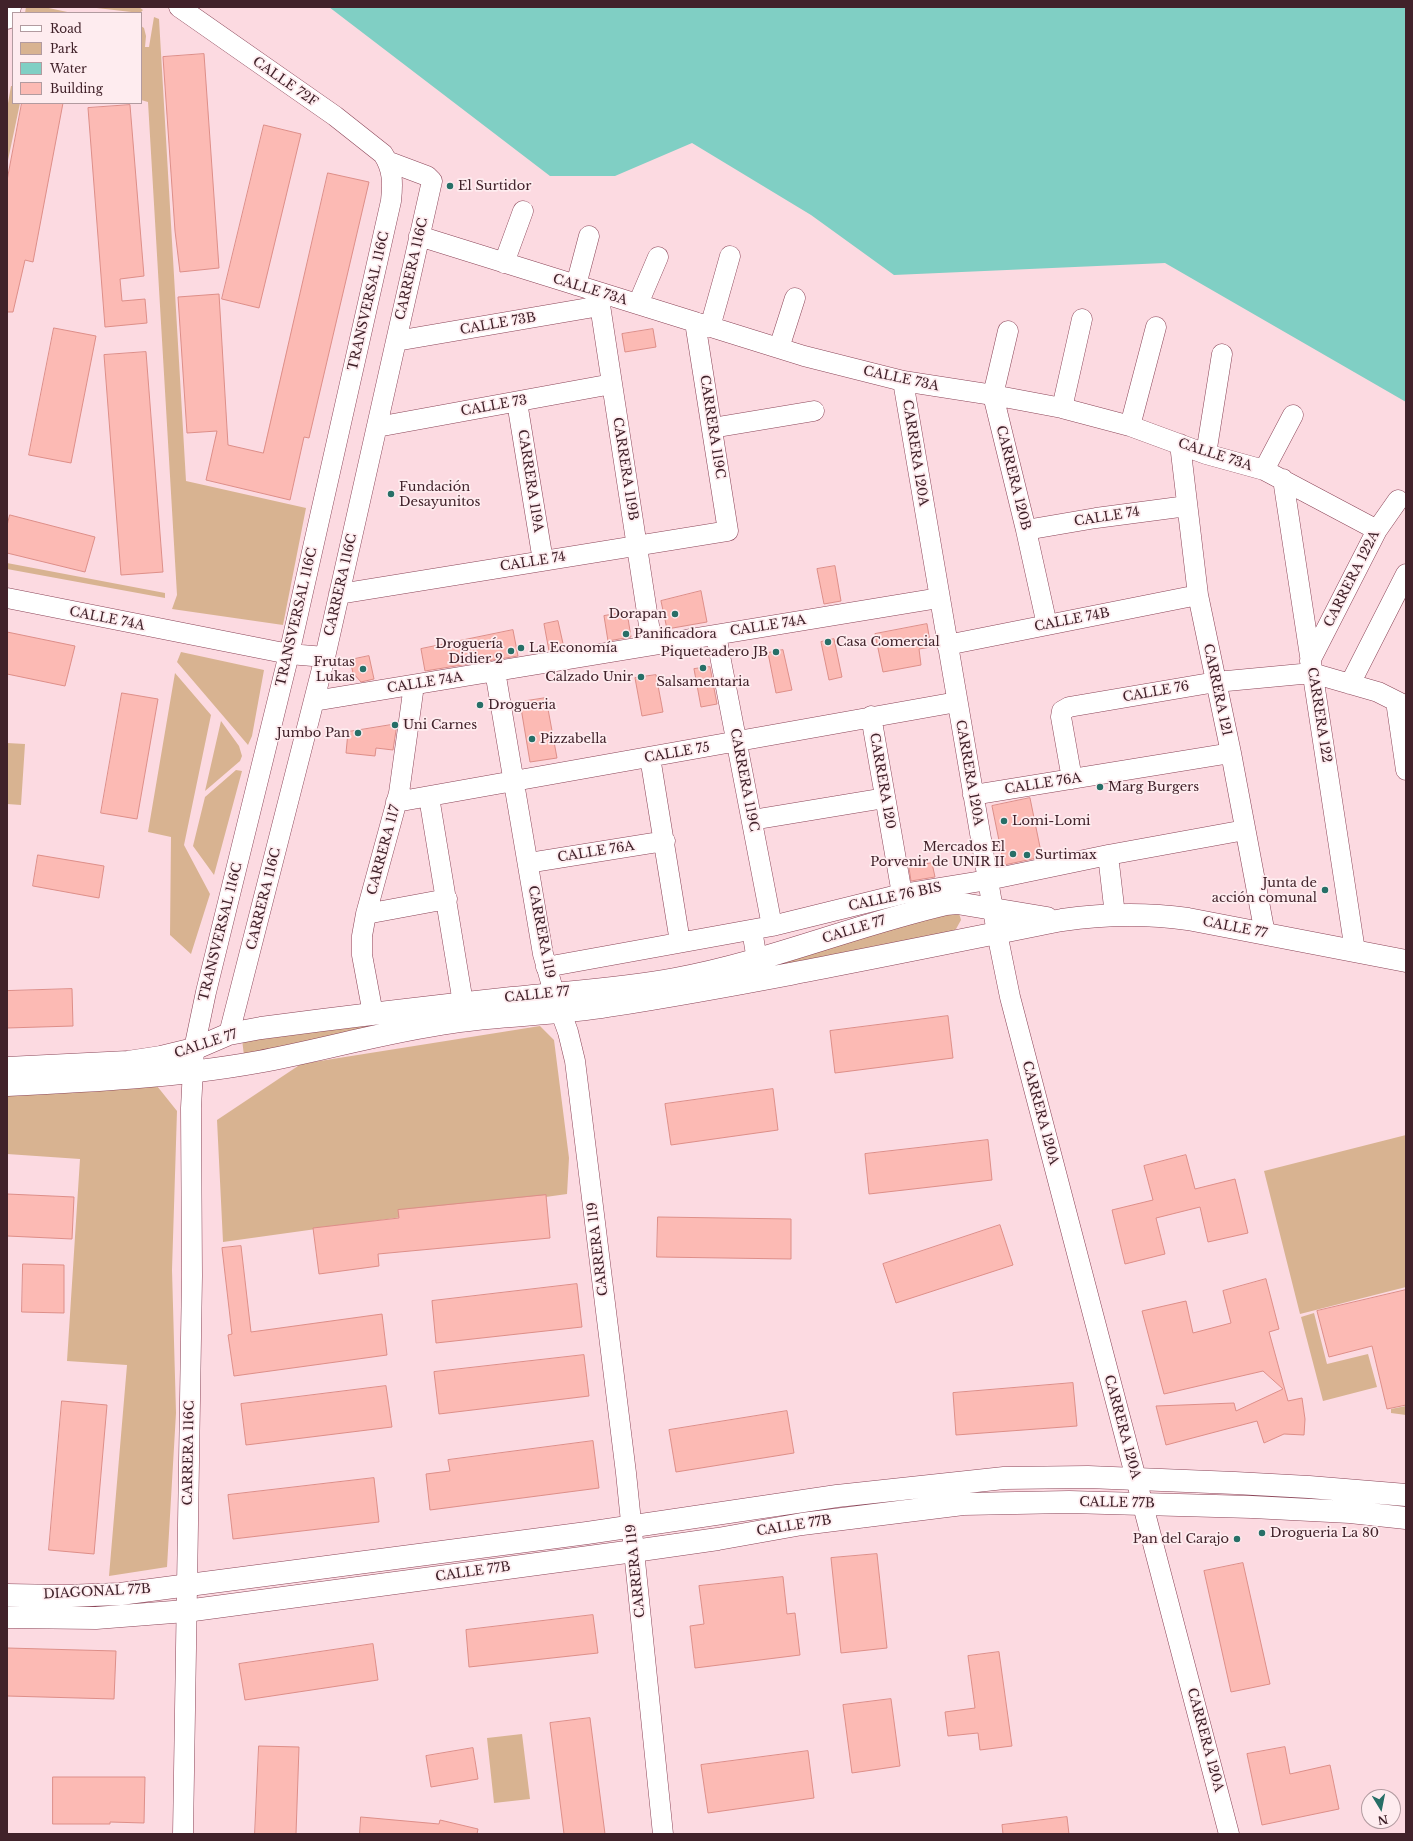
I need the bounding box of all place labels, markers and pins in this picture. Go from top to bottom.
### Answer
place label: El Surtidor [458,178,532,194]
marker: El Surtidor [445,181,455,191]
place label: Fundación Desayunitos [399,479,480,510]
marker: Fundación Desayunitos [386,489,396,499]
place label: Dorapan [609,606,667,622]
marker: Dorapan [670,609,680,619]
place label: Panificadora [634,626,717,642]
marker: Panificadora [621,629,631,639]
place label: Casa Comercial [836,634,940,650]
place label: Droguería Didier 2 [435,636,503,667]
marker: Casa Comercial [823,637,833,647]
place label: La Economía [529,640,617,656]
marker: La Economía [516,643,526,653]
place label: Piqueteadero JB [661,644,768,660]
marker: Droguería Didier 2 [506,646,516,656]
marker: Piqueteadero JB [771,647,781,657]
place label: Frutas Lukas [313,654,355,685]
marker: Salsamentaria [698,663,708,673]
marker: Frutas Lukas [358,664,368,674]
place label: Calzado Unir [545,669,633,685]
marker: Calzado Unir [636,672,646,682]
place label: Salsamentaria [656,674,750,690]
place label: Drogueria [488,697,556,713]
marker: Drogueria [475,700,485,710]
place label: Uni Carnes [403,717,477,733]
marker: Uni Carnes [390,720,400,730]
place label: Jumbo Pan [277,725,350,741]
marker: Jumbo Pan [353,728,363,738]
place label: Pizzabella [540,731,607,747]
marker: Pizzabella [527,734,537,744]
place label: Marg Burgers [1108,779,1199,795]
marker: Marg Burgers [1095,782,1105,792]
place label: Lomi-Lomi [1012,813,1091,829]
marker: Lomi-Lomi [999,816,1009,826]
place label: Mercados El Porvenir de UNIR II [870,839,1005,870]
place label: Surtimax [1035,847,1097,863]
marker: Mercados El Porvenir de UNIR II [1008,849,1018,859]
marker: Surtimax [1022,850,1032,860]
place label: Junta de acción comunal [1212,875,1317,906]
marker: Junta de acción comunal [1320,885,1330,895]
place label: Drogueria La 80 [1270,1525,1379,1541]
marker: Drogueria La 80 [1257,1528,1267,1538]
place label: Pan del Carajo [1133,1531,1229,1547]
marker: Pan del Carajo [1232,1534,1242,1544]

